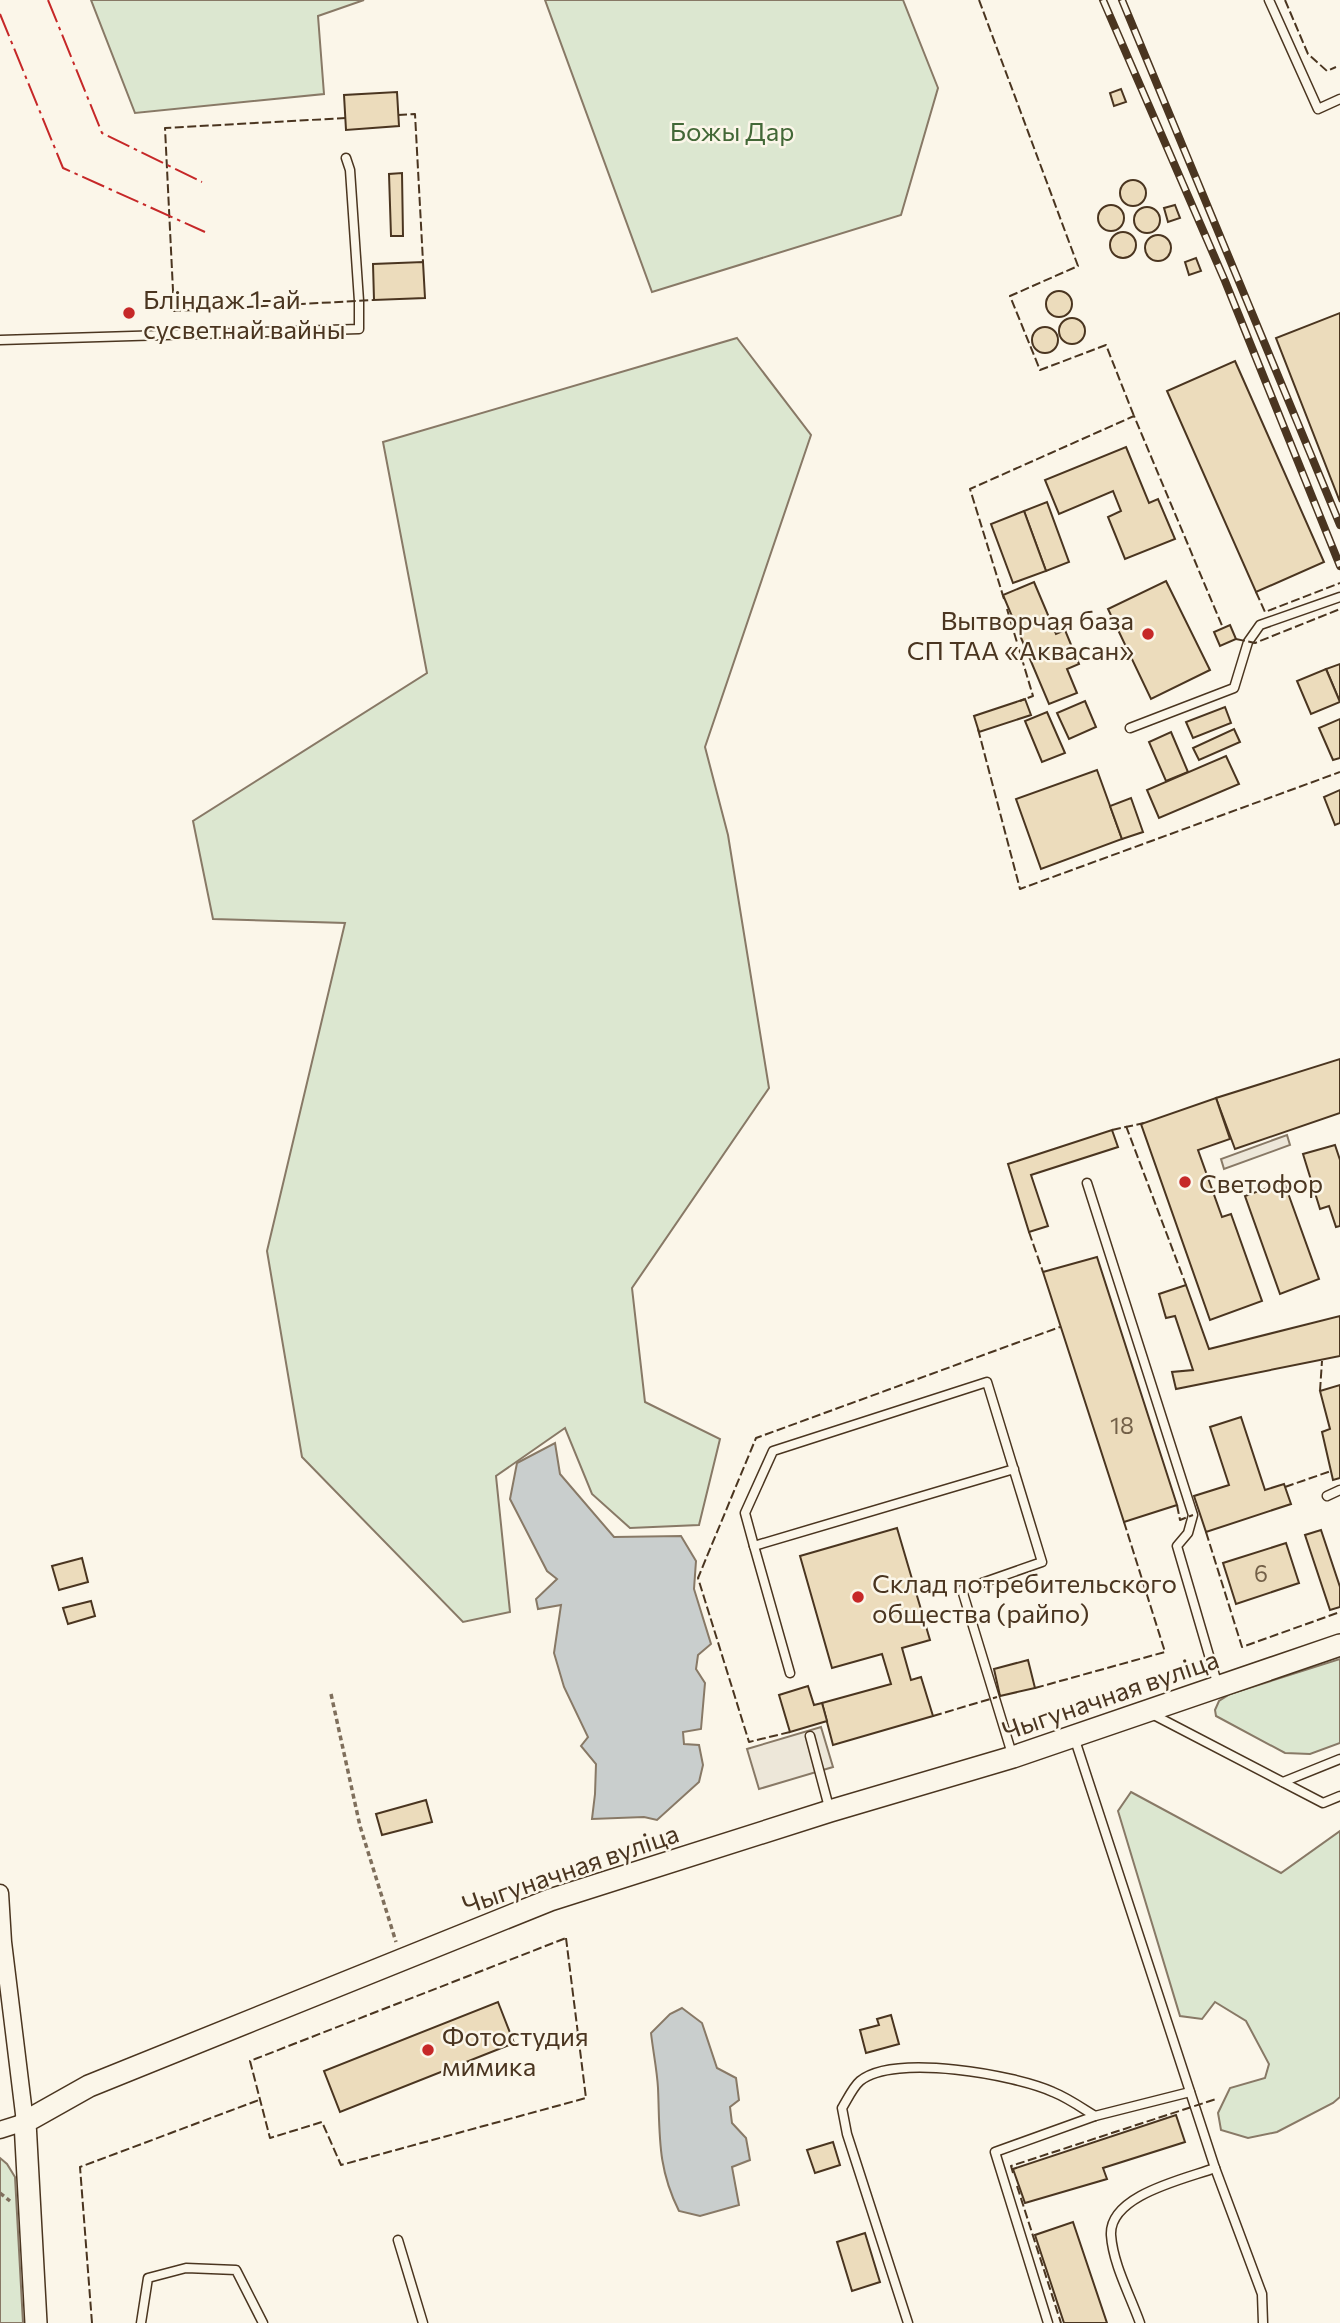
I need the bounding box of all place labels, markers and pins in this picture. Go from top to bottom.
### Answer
place label: Бліндаж 1-ай сусветнай вайны [143,283,345,344]
marker: Бліндаж 1-ай сусветнай вайны [121,305,137,321]
place label: Вытворчая база СП ТАА «Аквасан» [907,604,1134,665]
marker: Вытворчая база СП ТАА «Аквасан» [1140,626,1156,642]
place label: Светофор [1199,1167,1323,1198]
marker: Светофор [1177,1174,1193,1190]
place label: Склад потребительского общества (райпо) [872,1567,1177,1628]
marker: Склад потребительского общества (райпо) [850,1589,866,1605]
place label: Фотостудия мимика [442,2020,589,2081]
marker: Фотостудия мимика [420,2042,436,2058]

